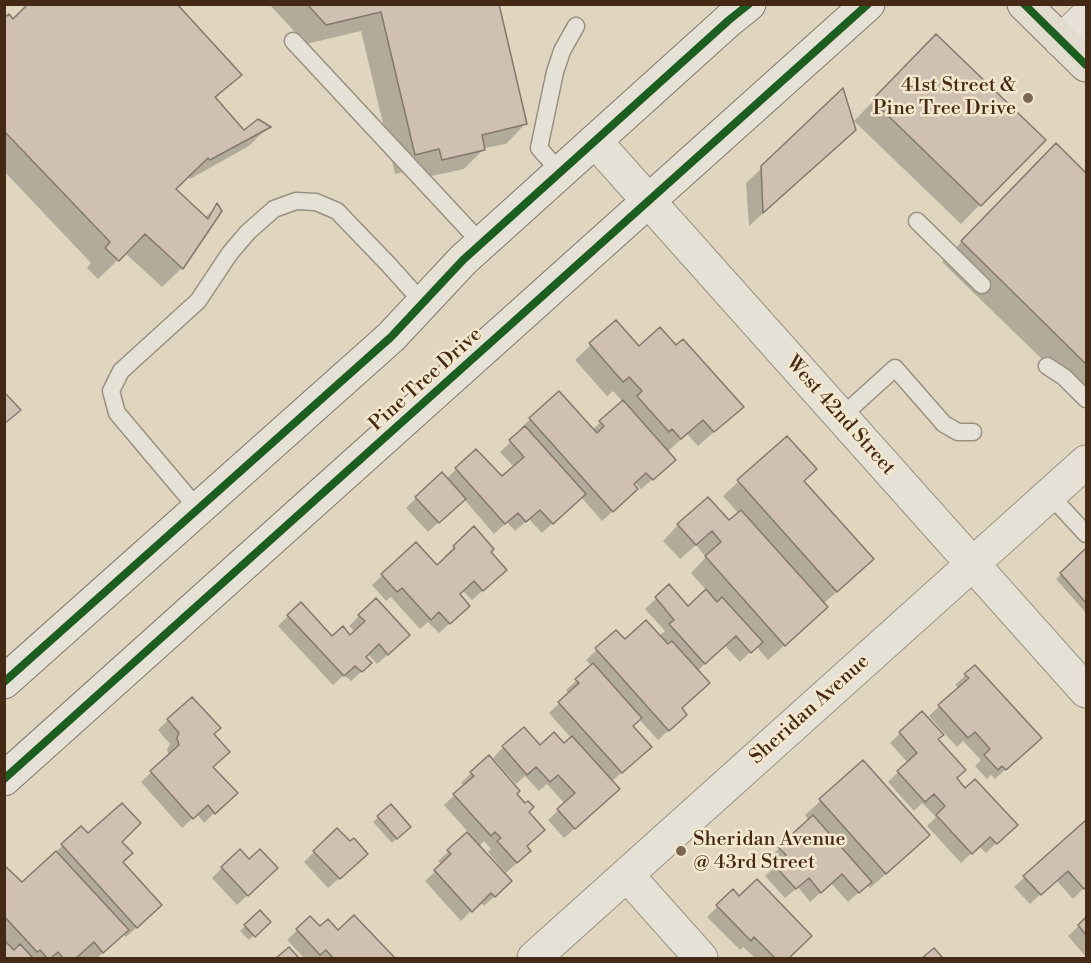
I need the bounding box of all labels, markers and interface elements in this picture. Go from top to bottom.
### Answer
place label: 41st Street & Pine Tree Drive [873,74,1016,121]
marker: 41st Street & Pine Tree Drive [1021,91,1035,105]
street label: Pine Tree Drive [365,323,487,437]
street label: West 42nd Street [780,351,900,481]
street label: Sheridan Avenue [745,650,875,770]
place label: Sheridan Avenue @ 43rd Street [693,828,846,875]
marker: Sheridan Avenue @ 43rd Street [674,844,688,858]

